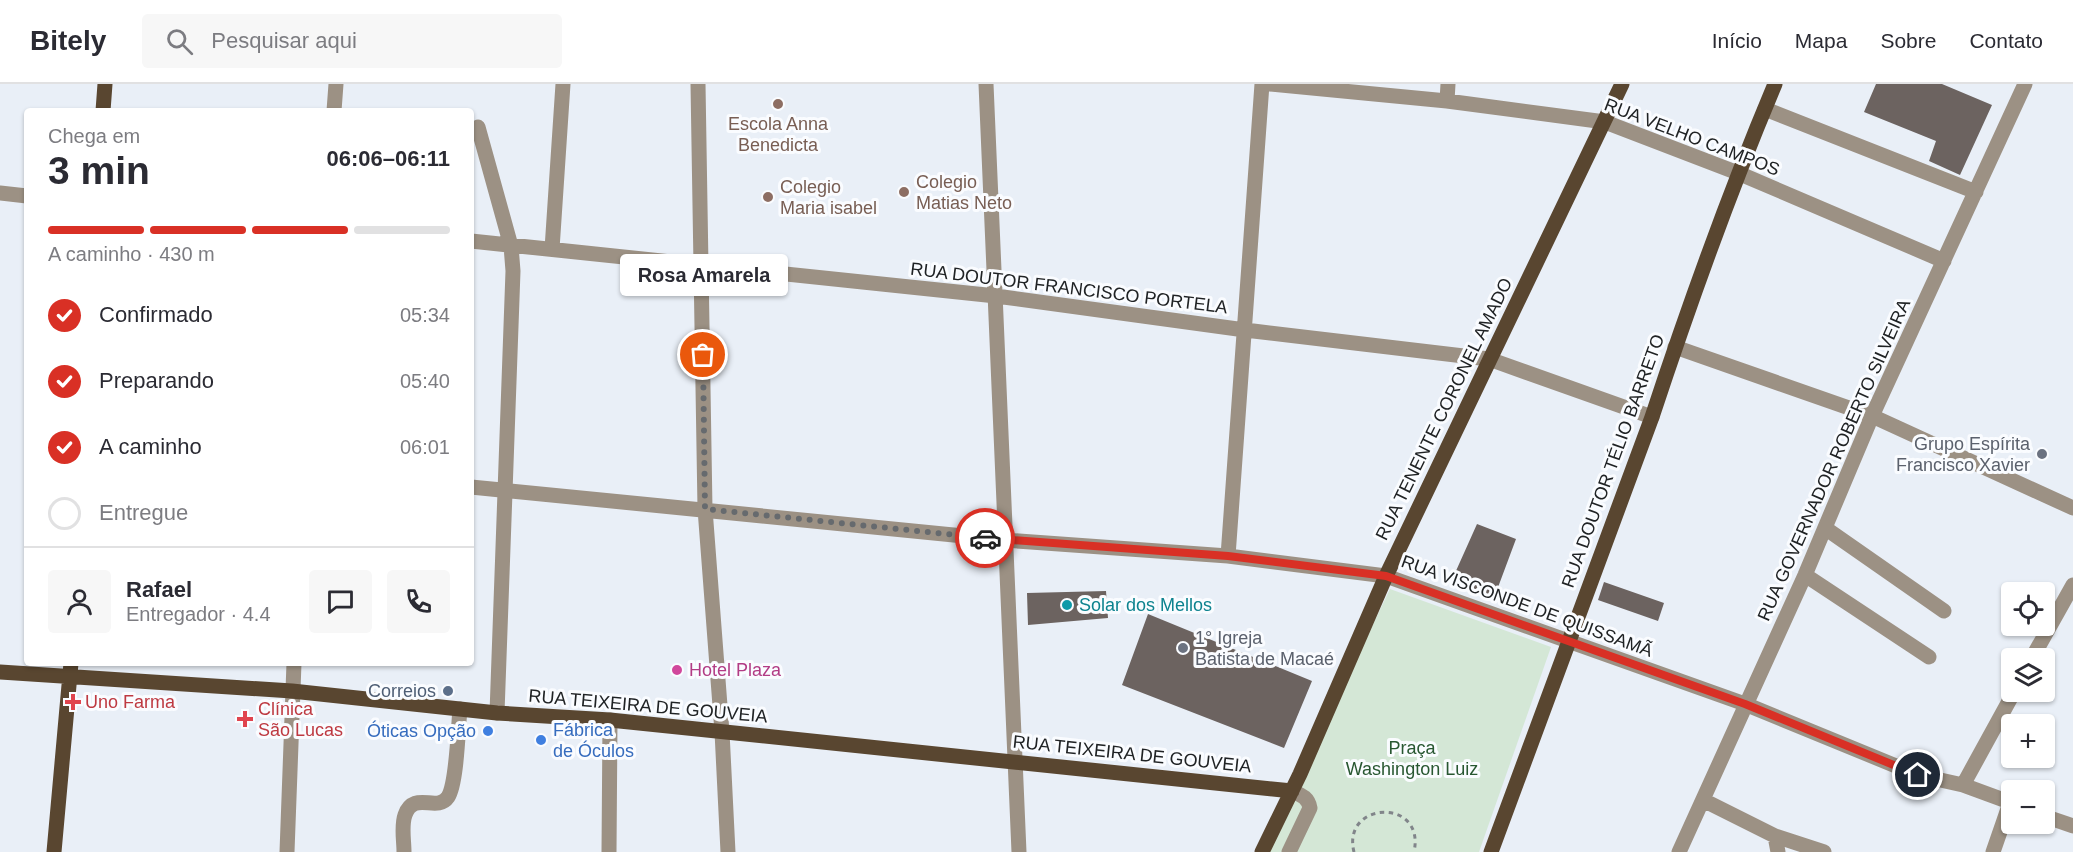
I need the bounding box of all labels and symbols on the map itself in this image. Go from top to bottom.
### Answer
street label: RUA VELHO CAMPOS [1602,94,1782,180]
marker: Escola Anna Benedicta [771,97,785,111]
place label: Escola Anna Benedicta [728,114,829,155]
place label: Colegio Matias Neto [916,172,1012,213]
place label: Colegio Maria isabel [780,177,877,218]
marker: Colegio Matias Neto [897,185,911,199]
marker: Colegio Maria isabel [761,190,775,204]
callout: Rosa Amarela [619,253,787,295]
street label: RUA DOUTOR FRANCISCO PORTELA [909,259,1229,317]
street label: RUA TENENTE CORONEL AMADO [1372,275,1516,543]
street label: RUA GOVERNADOR ROBERTO SILVEIRA [1754,296,1914,624]
pin [677,329,728,380]
street label: RUA DOUTOR TÉLIO BARRETO [1558,332,1668,590]
place label: Grupo Espírita Francisco Xavier [1896,434,2031,475]
marker: Grupo Espírita Francisco Xavier [2035,447,2049,461]
courier [955,508,1015,568]
street label: RUA VISCONDE DE QUISSAMÃ [1399,550,1656,661]
place label: Solar dos Mellos [1079,595,1212,615]
marker: Solar dos Mellos [1060,598,1074,612]
place label: 1° Igreja Batista de Macaé [1195,628,1334,669]
marker: 1° Igreja Batista de Macaé [1176,641,1190,655]
place label: Hotel Plaza [689,660,782,680]
marker: Hotel Plaza [670,663,684,677]
place label: Correios [368,681,436,701]
marker: Correios [441,684,455,698]
street label: RUA TEIXEIRA DE GOUVEIA [528,686,768,726]
place label: Uno Farma [85,692,176,712]
marker: Uno Farma [66,695,80,709]
place label: Clínica São Lucas [258,699,343,740]
marker: Clínica São Lucas [236,710,254,728]
place label: Óticas Opção [367,720,476,741]
place label: Fábrica de Óculos [553,720,634,761]
marker: Óticas Opção [481,724,495,738]
street label: RUA TEIXEIRA DE GOUVEIA [1012,732,1252,776]
marker: Fábrica de Óculos [534,733,548,747]
park label: Praça Washington Luiz [1346,738,1478,779]
pin [1892,749,1943,800]

